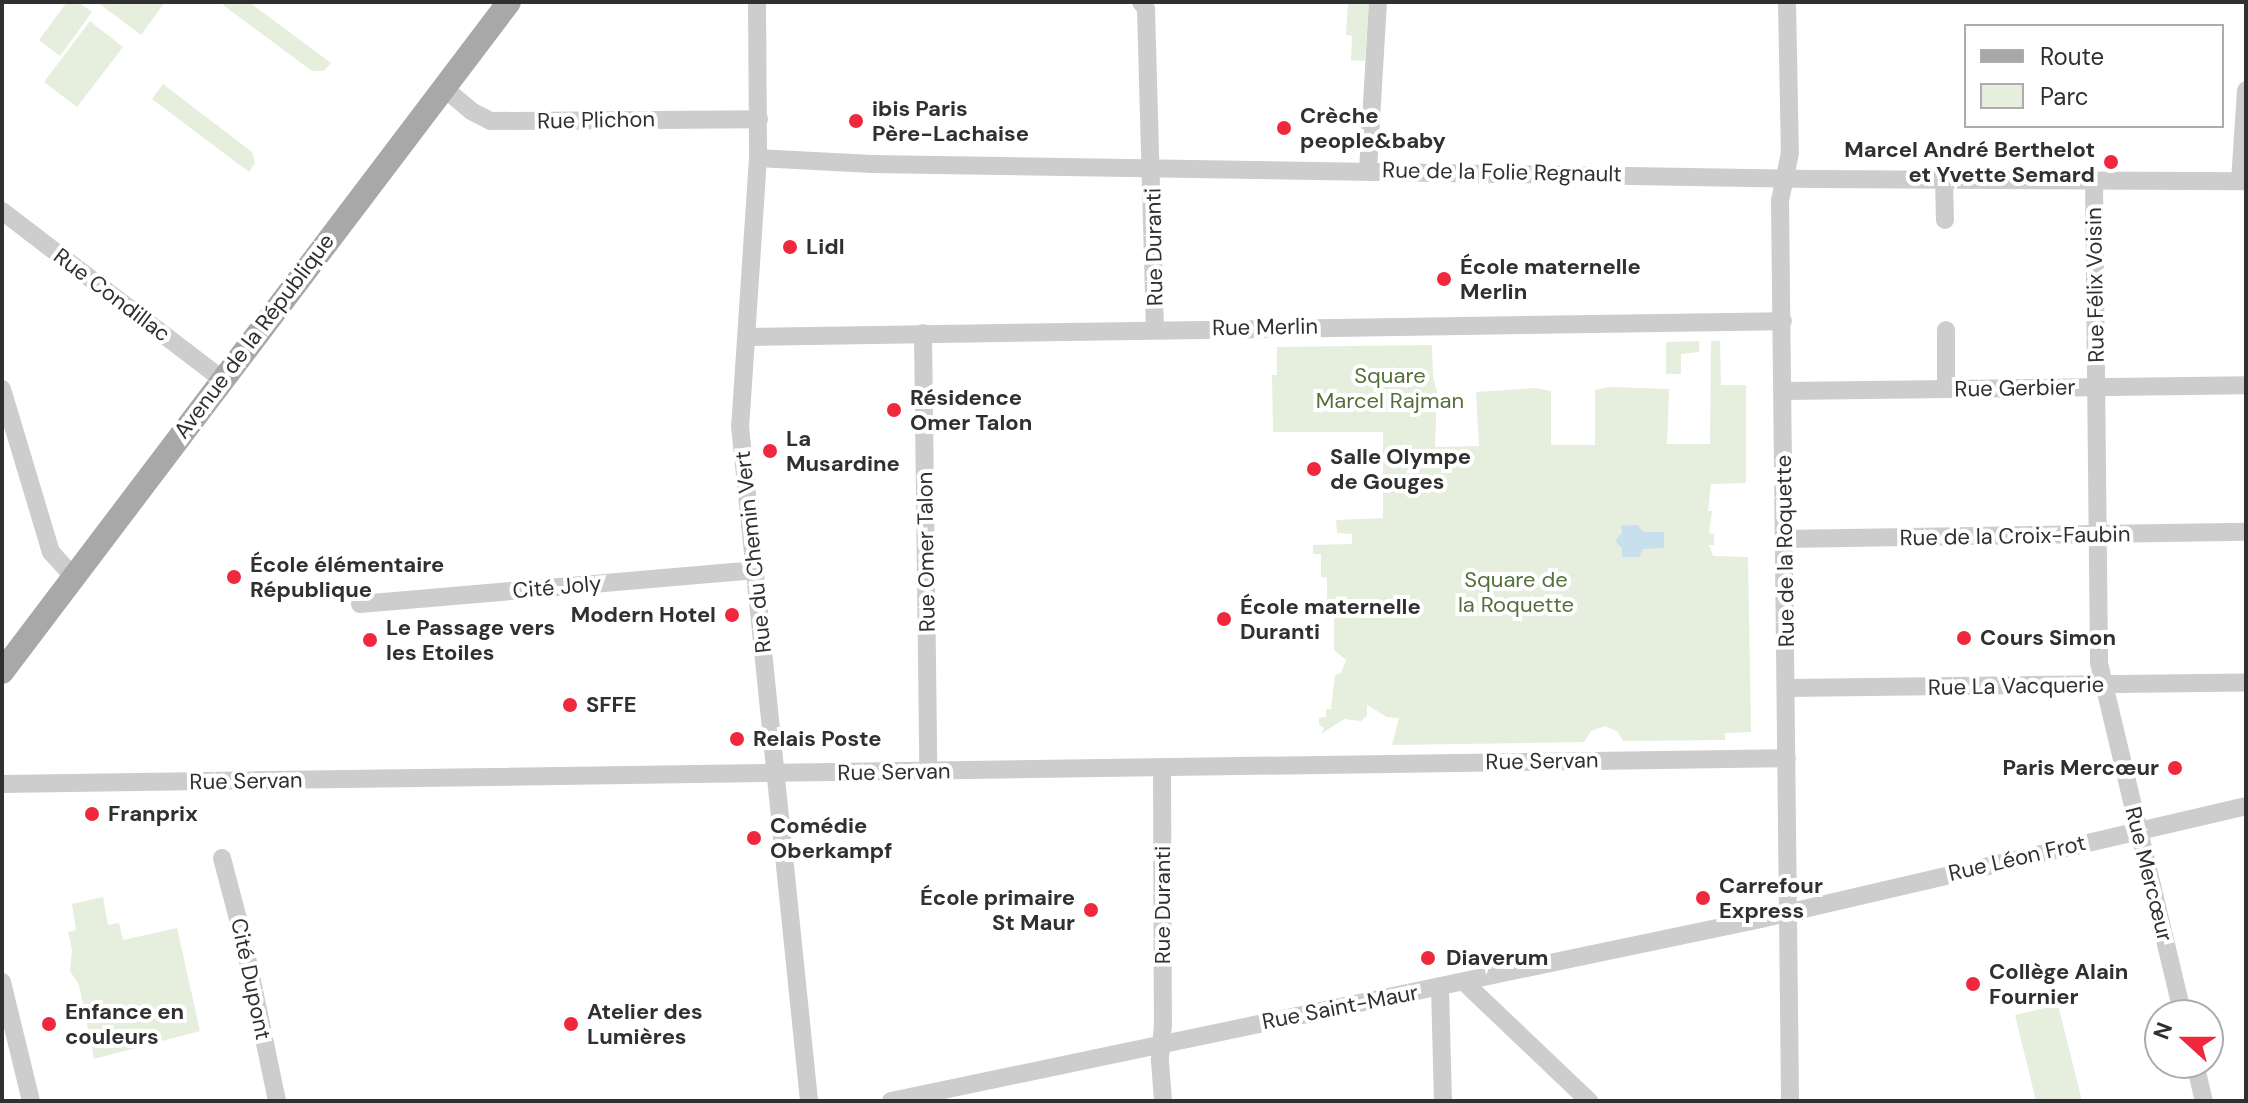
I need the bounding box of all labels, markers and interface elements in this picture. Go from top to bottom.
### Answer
legend [1964,24,2224,128]
text: Route [2040,41,2104,72]
text: Parc [2040,81,2089,112]
place label: ibis Paris Père-Lachaise [872,95,1029,146]
place label: Crèche people&baby [1300,102,1446,154]
street label: Rue Plichon [537,106,655,134]
marker: ibis Paris Père-Lachaise [847,112,865,130]
marker: Crèche people&baby [1275,119,1293,137]
place label: Marcel André Berthelot et Yvette Semard [1844,136,2095,188]
marker: Marcel André Berthelot et Yvette Semard [2102,153,2120,171]
street label: Rue de la Folie Regnault [1382,157,1622,187]
street label: Rue Duranti [1140,188,1168,306]
street label: Rue Félix Voisin [2080,207,2110,363]
street label: Avenue de la République [168,228,340,444]
place label: Lidl [806,234,845,260]
marker: Lidl [781,238,799,256]
street label: Rue Condillac [49,243,175,347]
place label: École maternelle Merlin [1460,253,1641,304]
marker: École maternelle Merlin [1435,270,1453,288]
street label: Rue Merlin [1212,313,1318,341]
park label: Square Marcel Rajman [1316,362,1464,414]
street label: Rue Gerbier [1954,374,2076,402]
place label: Résidence Omer Talon [910,384,1032,436]
marker: Résidence Omer Talon [885,401,903,419]
place label: La Musardine [786,425,900,476]
marker: La Musardine [761,442,779,460]
place label: Salle Olympe de Gouges [1330,443,1471,494]
street label: Rue du Chemin Vert [729,450,777,654]
street label: Rue de la Roquette [1770,455,1800,647]
marker: Salle Olympe de Gouges [1305,460,1323,478]
street label: Rue Omer Talon [911,472,941,632]
street label: Rue de la Croix-Faubin [1899,521,2131,551]
place label: École élémentaire République [250,551,444,602]
park label: Square de la Roquette [1458,566,1574,618]
marker: École élémentaire République [225,568,243,586]
street label: Cité Joly [512,570,602,604]
place label: École maternelle Duranti [1240,593,1421,644]
place label: Modern Hotel [571,602,716,628]
marker: Modern Hotel [723,606,741,624]
marker: École maternelle Duranti [1215,610,1233,628]
place label: Le Passage vers les Etoiles [386,614,555,666]
place label: Cours Simon [1980,625,2116,651]
marker: Cours Simon [1955,629,1973,647]
marker: Le Passage vers les Etoiles [361,631,379,649]
street label: Rue La Vacquerie [1928,671,2104,701]
place label: SFFE [586,692,637,718]
marker: SFFE [561,696,579,714]
place label: Relais Poste [753,726,881,752]
marker: Relais Poste [728,730,746,748]
street label: Rue Servan [1485,747,1599,775]
place label: Paris Mercœur [2002,755,2159,781]
street label: Rue Servan [837,758,951,786]
marker: Paris Mercœur [2166,759,2184,777]
street label: Rue Servan [189,767,303,795]
place label: Franprix [108,801,198,827]
street label: Rue Mercœur [2120,804,2178,944]
marker: Franprix [83,805,101,823]
place label: Comédie Oberkampf [770,812,892,864]
marker: Comédie Oberkampf [745,829,763,847]
street label: Rue Léon Frot [1946,829,2088,887]
street label: Rue Duranti [1150,846,1176,964]
place label: Carrefour Express [1719,872,1823,924]
place label: École primaire St Maur [920,884,1075,936]
marker: Carrefour Express [1694,889,1712,907]
marker: École primaire St Maur [1082,901,1100,919]
street label: Cité Dupont [225,916,277,1042]
place label: Diaverum [1446,945,1549,971]
marker: Diaverum [1417,947,1439,969]
place label: Collège Alain Fournier [1989,958,2128,1010]
marker: Collège Alain Fournier [1964,975,1982,993]
street label: Rue Saint-Maur [1260,979,1420,1035]
place label: Enfance en couleurs [65,998,184,1050]
place label: Atelier des Lumières [587,998,703,1050]
north arrow [2144,999,2224,1079]
marker: Enfance en couleurs [40,1015,58,1033]
marker: Atelier des Lumières [562,1015,580,1033]
text: N [2147,1018,2179,1044]

